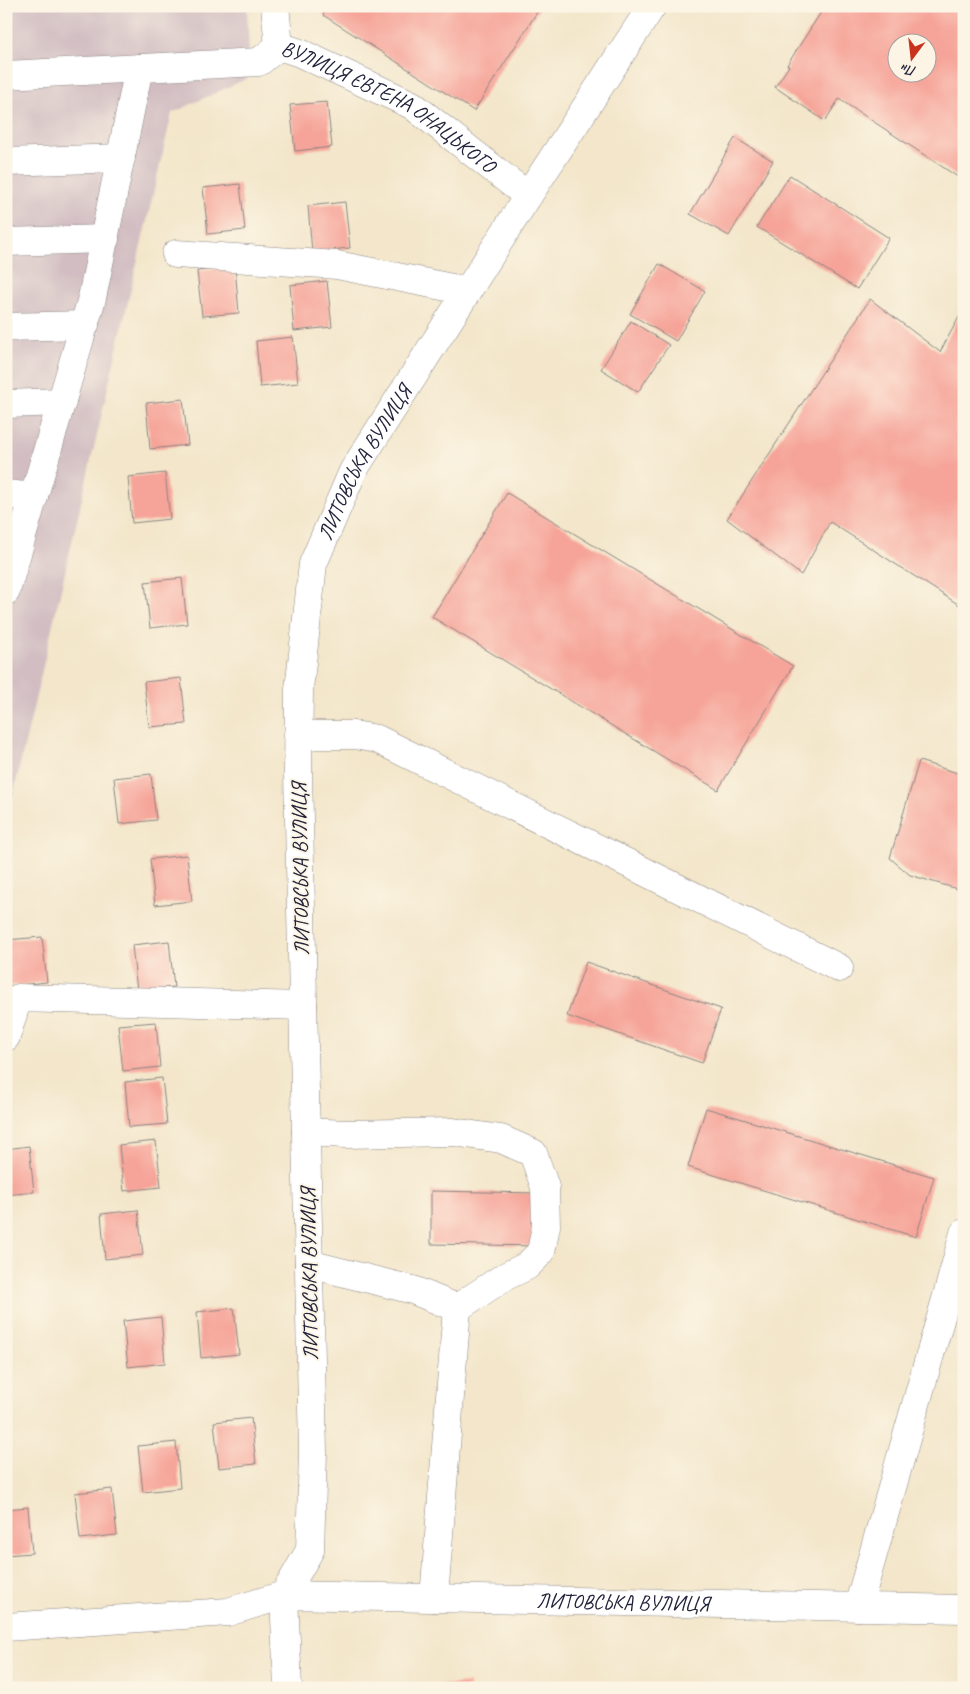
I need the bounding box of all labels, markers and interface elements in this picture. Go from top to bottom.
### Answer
north arrow [888,32,938,82]
street label: ВУЛИЦЯ ЄВГЕНА ОНАЦЬКОГО [278,35,503,180]
text: Пн [899,60,918,80]
street label: ЛИТОВСЬКА ВУЛИЦЯ [312,378,419,544]
street label: ЛИТОВСЬКА ВУЛИЦЯ [285,780,315,956]
street label: ЛИТОВСЬКА ВУЛИЦЯ [294,1185,324,1361]
street label: ЛИТОВСЬКА ВУЛИЦЯ [536,1587,712,1617]

